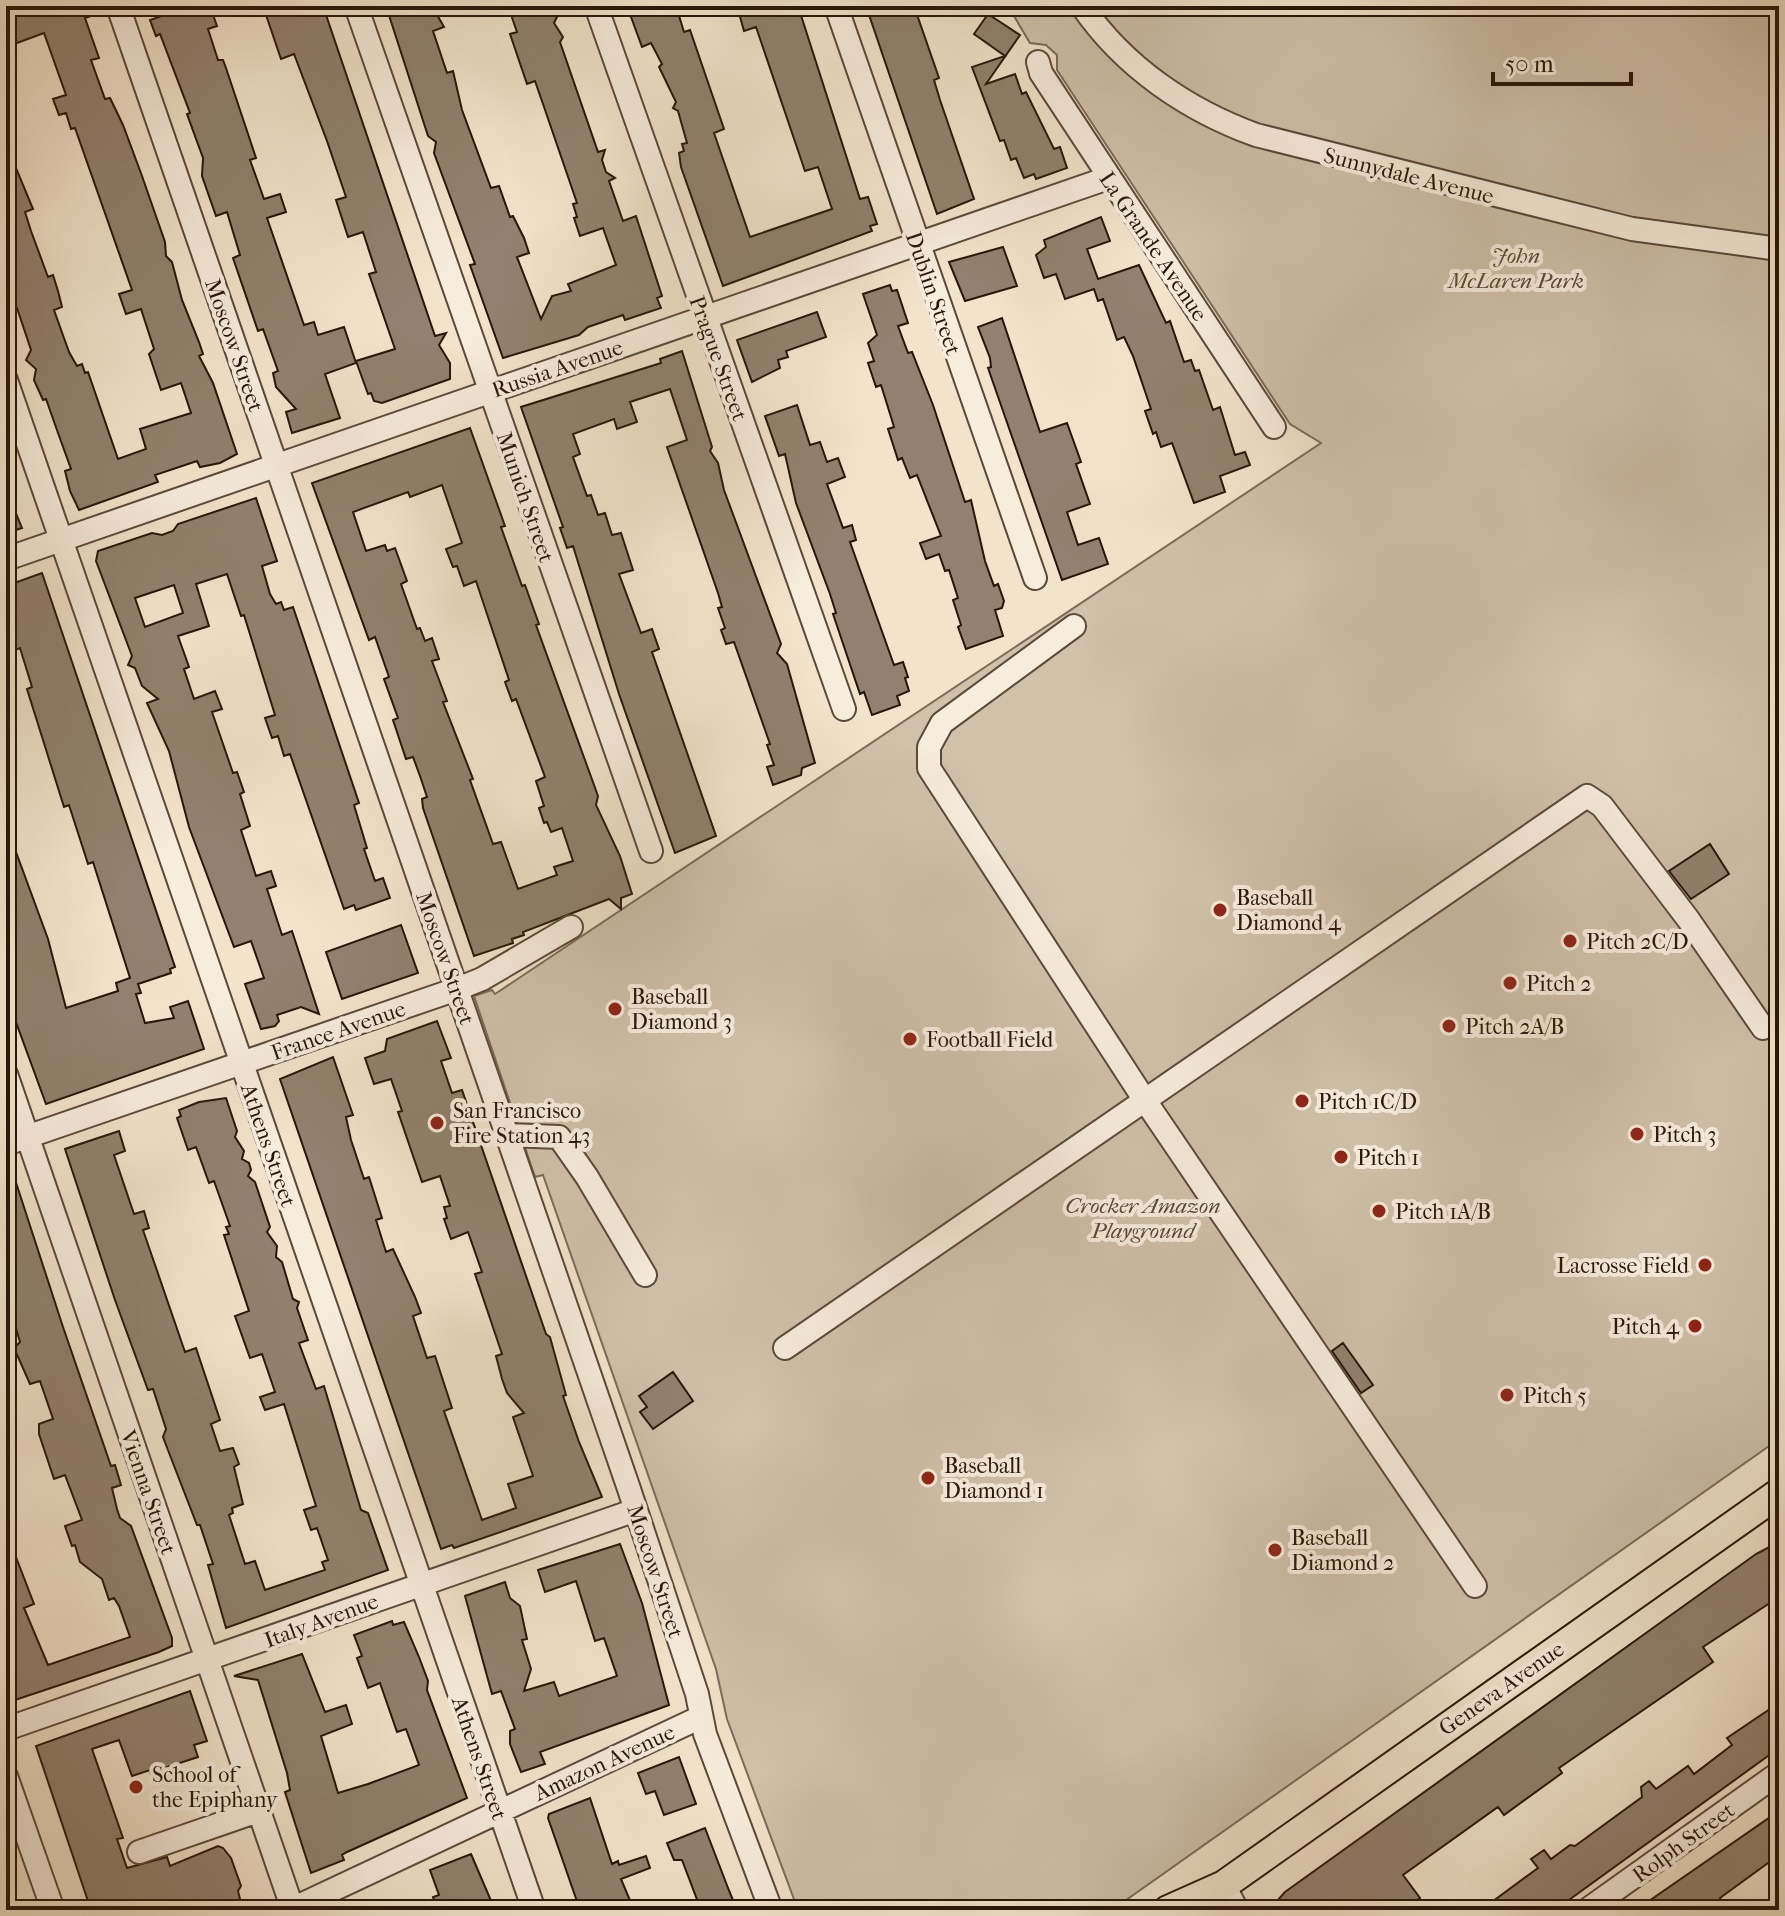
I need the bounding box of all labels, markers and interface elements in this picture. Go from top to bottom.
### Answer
scale bar [1493,36,1631,86]
text: 50 m [1505,50,1554,78]
street label: Sunnydale Avenue [1321,142,1497,210]
street label: La Grande Avenue [1094,167,1213,326]
street label: Dublin Street [900,228,966,358]
park label: John McLaren Park [1446,243,1584,294]
street label: Moscow Street [199,276,269,415]
street label: Prague Street [683,292,753,424]
street label: Russia Avenue [488,334,626,403]
street label: Munich Street [491,429,560,566]
place label: Baseball Diamond 4 [1236,885,1342,936]
street label: Moscow Street [410,889,480,1028]
marker: Baseball Diamond 4 [1211,901,1229,919]
place label: Pitch 2C/D [1586,929,1688,955]
marker: Pitch 2C/D [1561,932,1579,950]
place label: Pitch 2 [1526,971,1591,997]
marker: Pitch 2 [1501,974,1519,992]
place label: Baseball Diamond 3 [631,984,732,1035]
street label: France Avenue [268,996,409,1066]
marker: Baseball Diamond 3 [606,1000,624,1018]
place label: Pitch 2A/B [1465,1014,1564,1040]
marker: Pitch 2A/B [1440,1017,1458,1035]
place label: Football Field [926,1027,1054,1053]
marker: Football Field [901,1030,919,1048]
street label: Athens Street [234,1079,301,1211]
place label: Pitch 1C/D [1318,1089,1417,1115]
marker: Pitch 1C/D [1293,1092,1311,1110]
place label: San Francisco Fire Station 43 [453,1098,590,1149]
marker: San Francisco Fire Station 43 [428,1114,446,1132]
place label: Pitch 3 [1653,1122,1716,1148]
marker: Pitch 3 [1628,1125,1646,1143]
place label: Pitch 1 [1357,1145,1419,1171]
marker: Pitch 1 [1332,1148,1350,1166]
park label: Crocker Amazon Playground [1065,1193,1221,1244]
place label: Pitch 1A/B [1395,1199,1491,1225]
marker: Pitch 1A/B [1370,1202,1388,1220]
place label: Lacrosse Field [1557,1253,1690,1279]
marker: Lacrosse Field [1696,1256,1714,1274]
place label: Pitch 4 [1612,1314,1680,1340]
marker: Pitch 4 [1686,1317,1704,1335]
place label: Pitch 5 [1523,1383,1587,1409]
marker: Pitch 5 [1498,1386,1516,1404]
street label: Vienna Street [114,1426,182,1558]
place label: Baseball Diamond 1 [944,1453,1044,1504]
marker: Baseball Diamond 1 [919,1469,937,1487]
street label: Moscow Street [621,1501,689,1641]
place label: Baseball Diamond 2 [1291,1525,1394,1576]
marker: Baseball Diamond 2 [1266,1541,1284,1559]
street label: Italy Avenue [261,1588,382,1654]
street label: Geneva Avenue [1434,1636,1569,1741]
street label: Athens Street [445,1692,512,1824]
street label: Amazon Avenue [529,1719,679,1807]
place label: School of the Epiphany [152,1762,279,1813]
marker: School of the Epiphany [127,1778,145,1796]
street label: Rolph Street [1628,1797,1740,1888]

